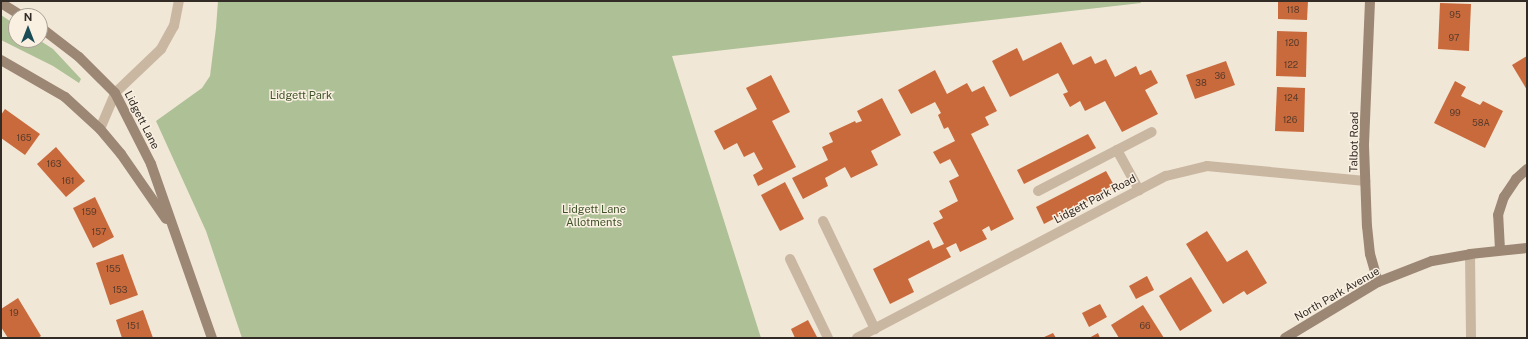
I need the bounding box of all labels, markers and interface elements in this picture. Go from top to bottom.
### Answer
house number: 118 [1286,5,1300,15]
north arrow [8,8,48,48]
house number: 95 [1449,10,1461,20]
text: N [24,11,32,23]
house number: 97 [1449,33,1459,43]
house number: 120 [1285,38,1299,48]
house number: 122 [1284,60,1298,70]
house number: 36 [1214,71,1226,81]
house number: 38 [1195,78,1207,88]
park label: Lidgett Park [270,88,332,102]
street label: Lidgett Lane [122,89,162,151]
house number: 124 [1284,93,1298,103]
house number: 99 [1449,108,1461,118]
street label: Talbot Road [1347,112,1361,172]
house number: 126 [1283,115,1297,125]
house number: 58A [1472,118,1490,128]
house number: 165 [16,133,32,143]
house number: 163 [47,159,61,169]
street label: Lidgett Park Road [1052,172,1138,226]
house number: 161 [62,176,74,186]
park label: Lidgett Lane Allotments [562,203,626,229]
house number: 159 [81,207,97,217]
house number: 157 [92,227,106,237]
house number: 155 [105,264,121,274]
street label: North Park Avenue [1292,264,1382,324]
house number: 153 [112,285,128,295]
house number: 19 [9,308,19,318]
house number: 151 [126,321,140,331]
house number: 66 [1139,321,1151,331]

